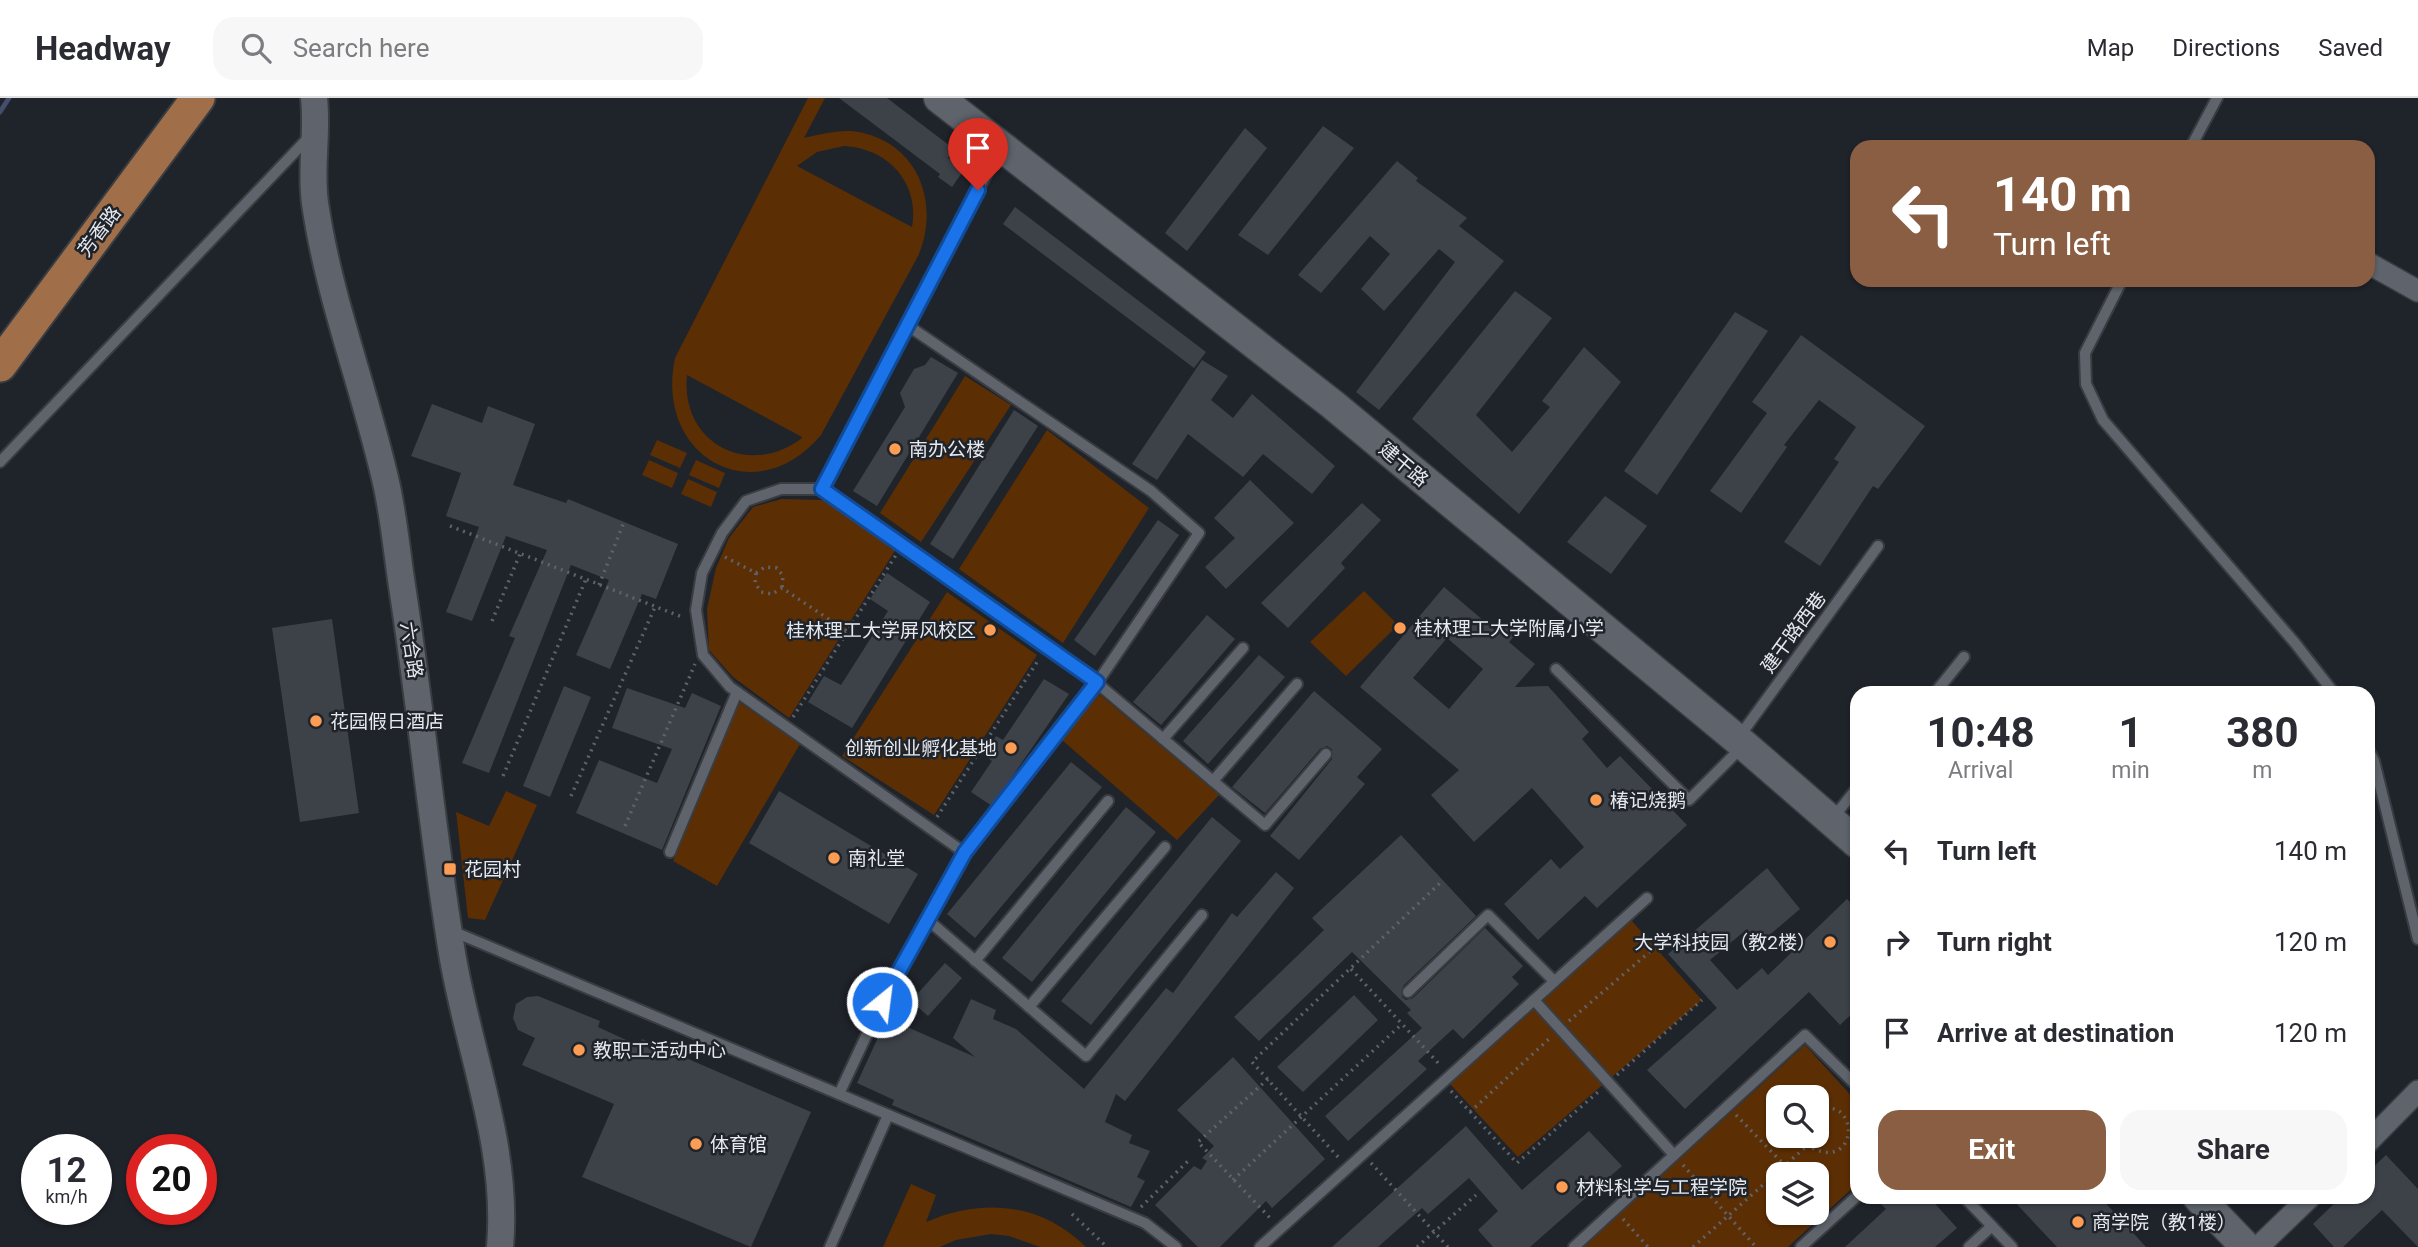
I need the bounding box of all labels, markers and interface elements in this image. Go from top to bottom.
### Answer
search box [213,17,703,80]
text: Headway [35,29,171,68]
icon: search [237,29,275,67]
text: Search here [293,33,429,63]
text: Map [2087,34,2134,62]
text: Directions [2172,34,2280,62]
text: Saved [2318,34,2383,62]
pin [948,118,1008,190]
icon: arrive [959,129,997,167]
text: 140 m [1993,166,2132,223]
icon: left [1878,168,1969,259]
street label: 芳香路 [73,202,126,261]
text: Turn left [1993,225,2111,263]
street label: 建干路 [1374,437,1433,492]
place label: 南办公楼 [909,438,985,461]
marker: 南办公楼 [887,441,903,457]
street label: 建干路西巷 [1756,587,1831,677]
place label: 桂林理工大学附属小学 [1414,617,1604,640]
place label: 桂林理工大学屏风校区 [786,619,976,642]
street label: 六合路 [396,620,427,680]
marker: 桂林理工大学附属小学 [1392,620,1408,636]
marker: 桂林理工大学屏风校区 [982,622,998,638]
text: 10:48 [1927,708,2035,757]
text: 1 [2118,708,2143,757]
text: 380 [2226,708,2299,757]
place label: 花园假日酒店 [330,710,444,733]
marker: 花园假日酒店 [308,713,324,729]
place label: 创新创业孵化基地 [845,737,997,760]
marker: 创新创业孵化基地 [1003,740,1019,756]
text: Arrival [1948,757,2013,784]
text: min [2111,757,2150,784]
text: m [2252,757,2272,784]
place label: 椿记烧鹅 [1610,789,1686,812]
marker: 椿记烧鹅 [1588,792,1604,808]
icon: left [1878,832,1916,870]
text: Turn left [1937,836,2036,866]
text: 140 m [2274,836,2347,866]
place label: 南礼堂 [848,847,905,870]
marker: 南礼堂 [826,850,842,866]
place label: 花园村 [464,858,521,881]
marker: 花园村 [442,861,458,877]
icon: right [1878,923,1916,961]
text: Turn right [1937,927,2052,957]
text: 120 m [2274,927,2347,957]
place label: 大学科技园（教2楼） [1634,931,1816,954]
marker: 大学科技园（教2楼） [1822,934,1838,950]
position arrow [845,965,919,1039]
icon: arrive [1878,1014,1916,1052]
text: Arrive at destination [1937,1018,2174,1048]
text: 120 m [2274,1018,2347,1048]
place label: 教职工活动中心 [593,1039,726,1062]
marker: 教职工活动中心 [571,1042,587,1058]
map controls [1766,1085,1829,1225]
button: search [1766,1085,1829,1148]
button: Exit [1878,1110,2106,1190]
button: Share [2120,1110,2347,1190]
place label: 体育馆 [710,1133,767,1156]
speed limit sign: 20 [126,1134,217,1225]
marker: 体育馆 [688,1136,704,1152]
text: 12 [46,1150,87,1191]
button: layers [1766,1162,1829,1225]
place label: 材料科学与工程学院 [1576,1176,1747,1199]
marker: 材料科学与工程学院 [1554,1179,1570,1195]
text: km/h [45,1186,88,1207]
place label: 商学院（教1楼） [2092,1211,2236,1234]
marker: 商学院（教1楼） [2070,1214,2086,1230]

